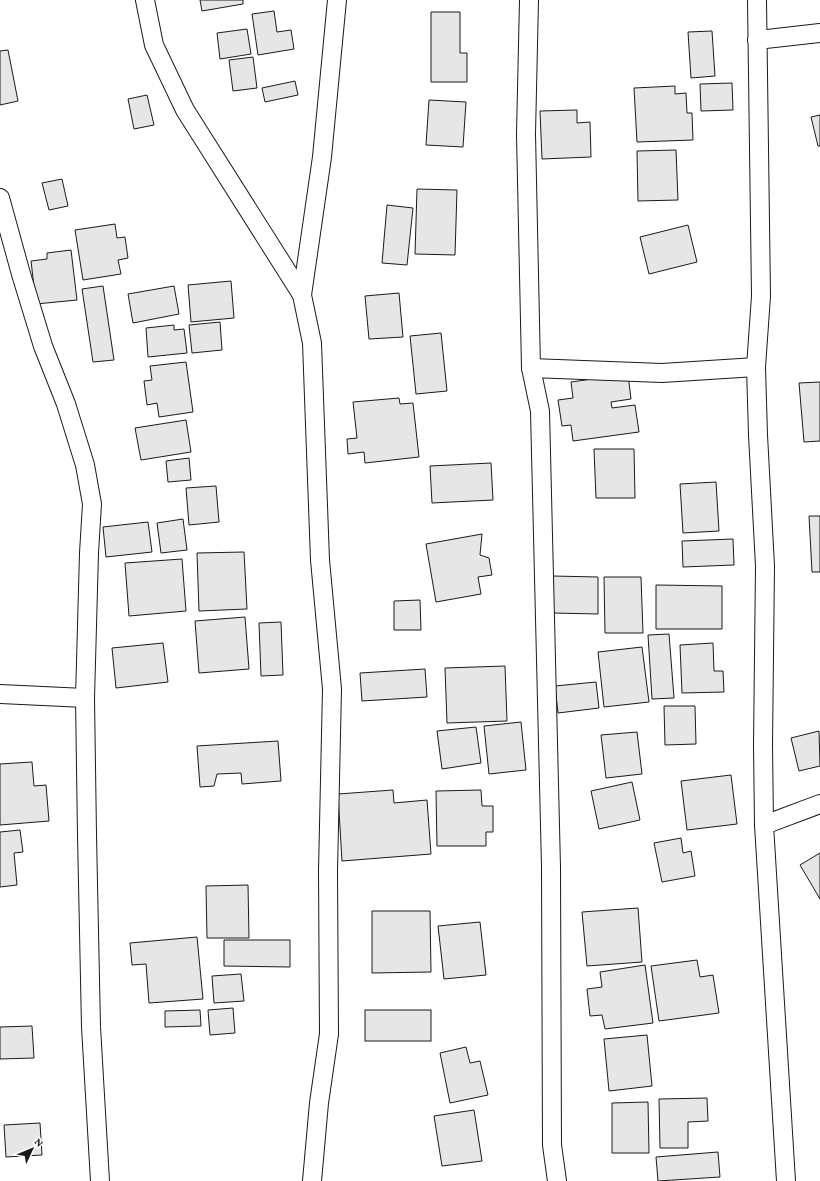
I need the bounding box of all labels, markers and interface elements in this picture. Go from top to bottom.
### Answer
north arrow [12,1129,52,1169]
text: N [32,1135,46,1149]

